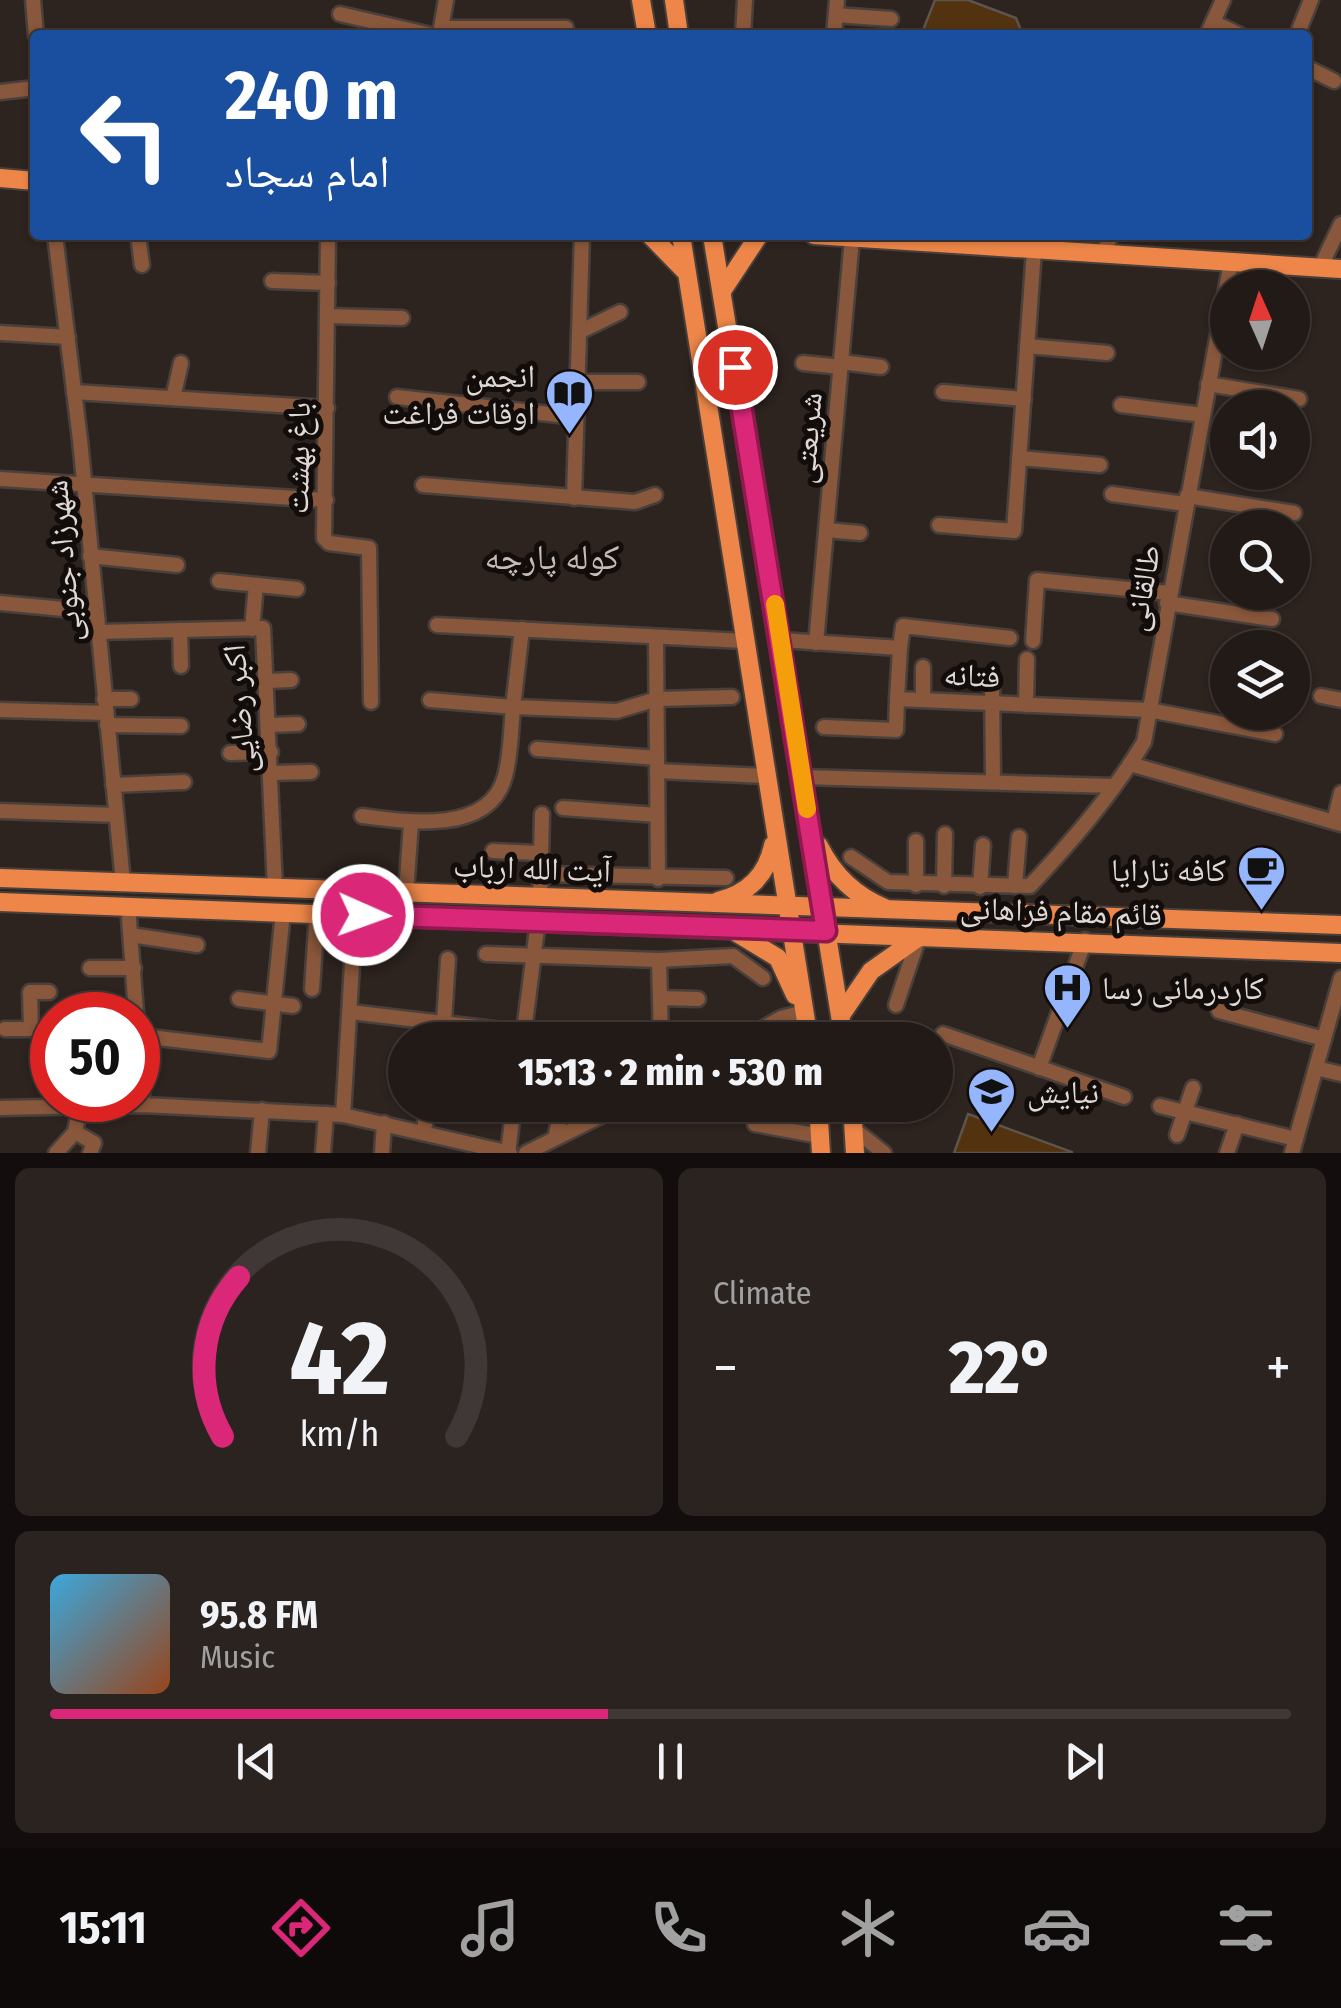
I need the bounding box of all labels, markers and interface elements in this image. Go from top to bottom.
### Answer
text: 240 m [225,54,398,138]
icon: left [60,70,190,200]
text: امام سجاد [225,145,390,199]
north arrow [1210,270,1310,370]
map controls [1210,270,1310,730]
pin [693,325,778,410]
icon: arrive [708,340,763,395]
place label: انجمن اوقات فراغت [382,357,535,432]
library icon: انجمن اوقات فراغت [544,368,596,436]
button: sound [1210,390,1310,490]
street label: شریعتی [784,391,831,485]
street label: باغ بهشت [278,402,319,514]
street label: شهرزاد جنوبی [37,478,90,644]
button: search [1210,510,1310,610]
district label: کوله پارچه [485,536,619,578]
street label: طالقانی [1116,542,1169,634]
button: layers [1210,630,1310,730]
street label: اکبر رضایی [214,643,265,775]
street label: فتانه [943,655,1001,695]
cafe icon: کافه تارایا [1235,844,1287,912]
street label: آیت الله ارباب [452,846,613,890]
place label: کافه تارایا [1111,851,1226,889]
position arrow [311,863,415,967]
street label: قائم مقام فراهانی [959,888,1163,936]
hospital icon: کاردرمانی رسا [1041,962,1093,1030]
place label: کاردرمانی رسا [1102,969,1264,1008]
speed limit sign: 50 [30,992,160,1122]
text: 15:13 · 2 min · 530 m [518,1049,823,1095]
school or university icon: نیایش [966,1066,1018,1134]
place label: نیایش [1027,1073,1099,1112]
text: Climate [713,1274,812,1312]
text: 42 [289,1297,389,1422]
text: 22° [949,1323,1055,1413]
text: − [713,1335,738,1401]
text: + [1266,1335,1291,1401]
text: km/h [299,1413,379,1455]
text: 95.8 FM [200,1592,318,1638]
text: Music [200,1638,275,1676]
icon: previous [229,1734,284,1789]
icon: pause [643,1734,698,1789]
icon: next [1057,1734,1112,1789]
icon: directions [266,1893,336,1963]
icon: music [455,1893,525,1963]
icon: phone [644,1893,714,1963]
icon: climate [833,1893,903,1963]
icon: car [1022,1893,1092,1963]
icon: filters [1211,1893,1281,1963]
text: 15:11 [60,1901,147,1955]

